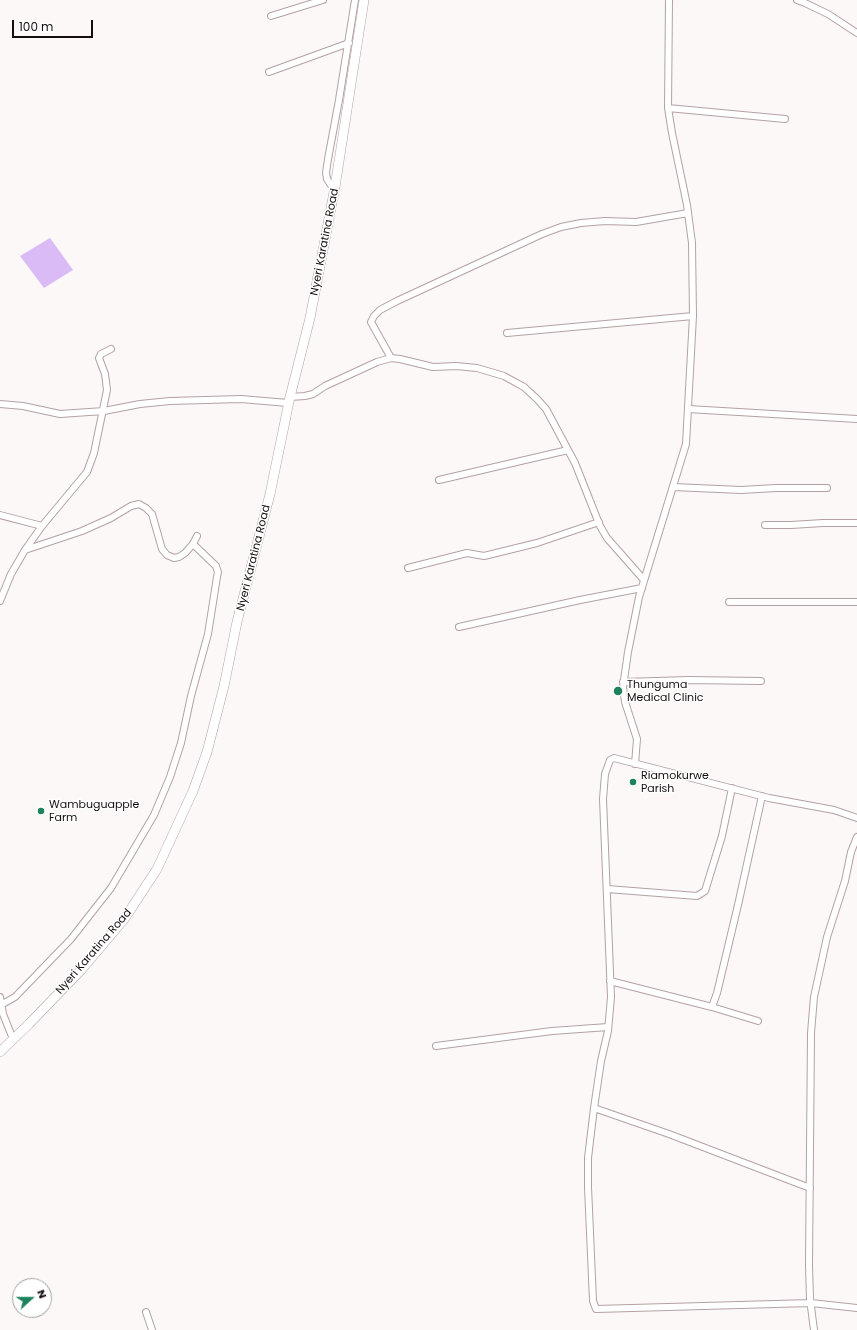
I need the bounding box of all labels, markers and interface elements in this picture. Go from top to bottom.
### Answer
scale bar [14,12,95,38]
text: 100 m [19,18,53,35]
street label: Nyeri Karatina Road [308,187,342,297]
street label: Nyeri Karatina Road [234,504,274,612]
place label: Thunguma Medical Clinic [627,678,704,704]
marker: Thunguma Medical Clinic [612,685,624,697]
place label: Riamokurwe Parish [641,769,709,795]
marker: Riamokurwe Parish [628,777,638,787]
place label: Wambuguapple Farm [49,798,139,824]
marker: Wambuguapple Farm [36,806,46,816]
street label: Nyeri Karatina Road [53,907,135,997]
north arrow [12,1278,52,1318]
text: N [33,1287,51,1301]

